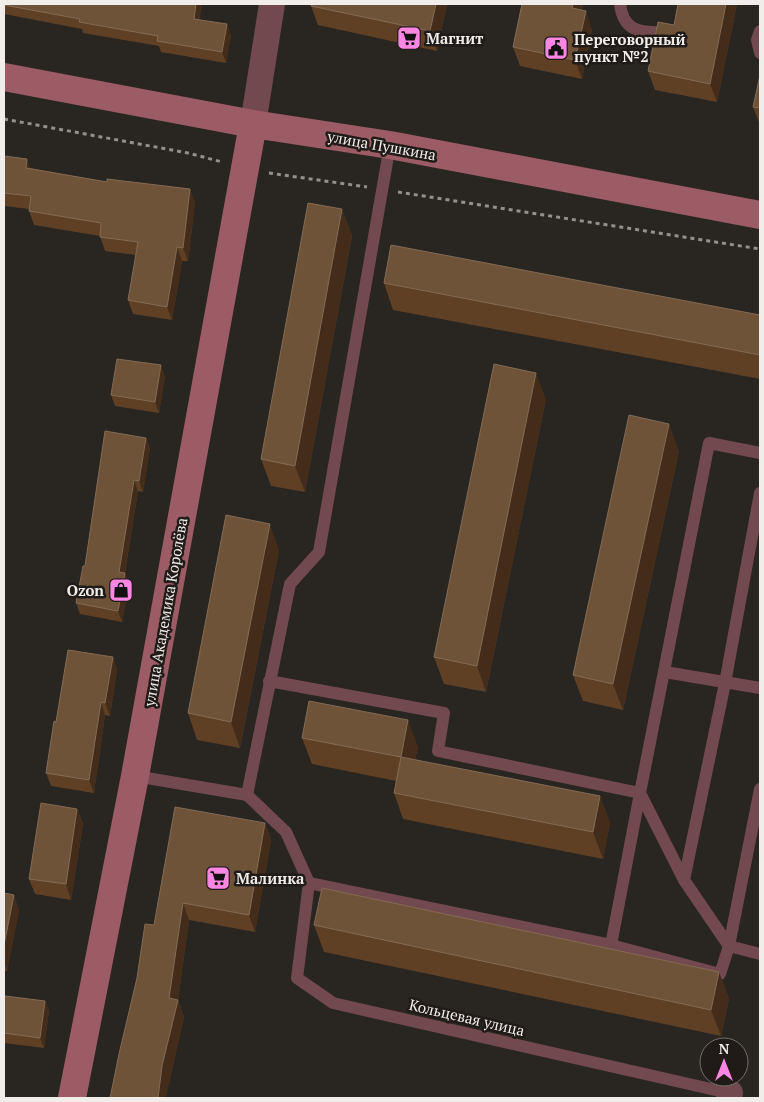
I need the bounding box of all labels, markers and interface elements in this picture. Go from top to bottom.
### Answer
supermarket icon: Магнит [396,25,422,51]
place label: Магнит [426,28,483,48]
place label: Переговорный пункт №2 [574,29,686,66]
public building icon: Переговорный пункт №2 [543,35,569,61]
street label: улица Пушкина [325,125,438,164]
street label: улица Академика Королёва [138,516,192,709]
shop icon: Ozon [108,577,134,603]
place label: Ozon [67,580,104,600]
supermarket icon: Малинка [205,865,231,891]
place label: Малинка [236,868,305,888]
street label: Кольцевая улица [407,994,527,1040]
north arrow [699,1037,749,1087]
text: N [719,1039,730,1058]

